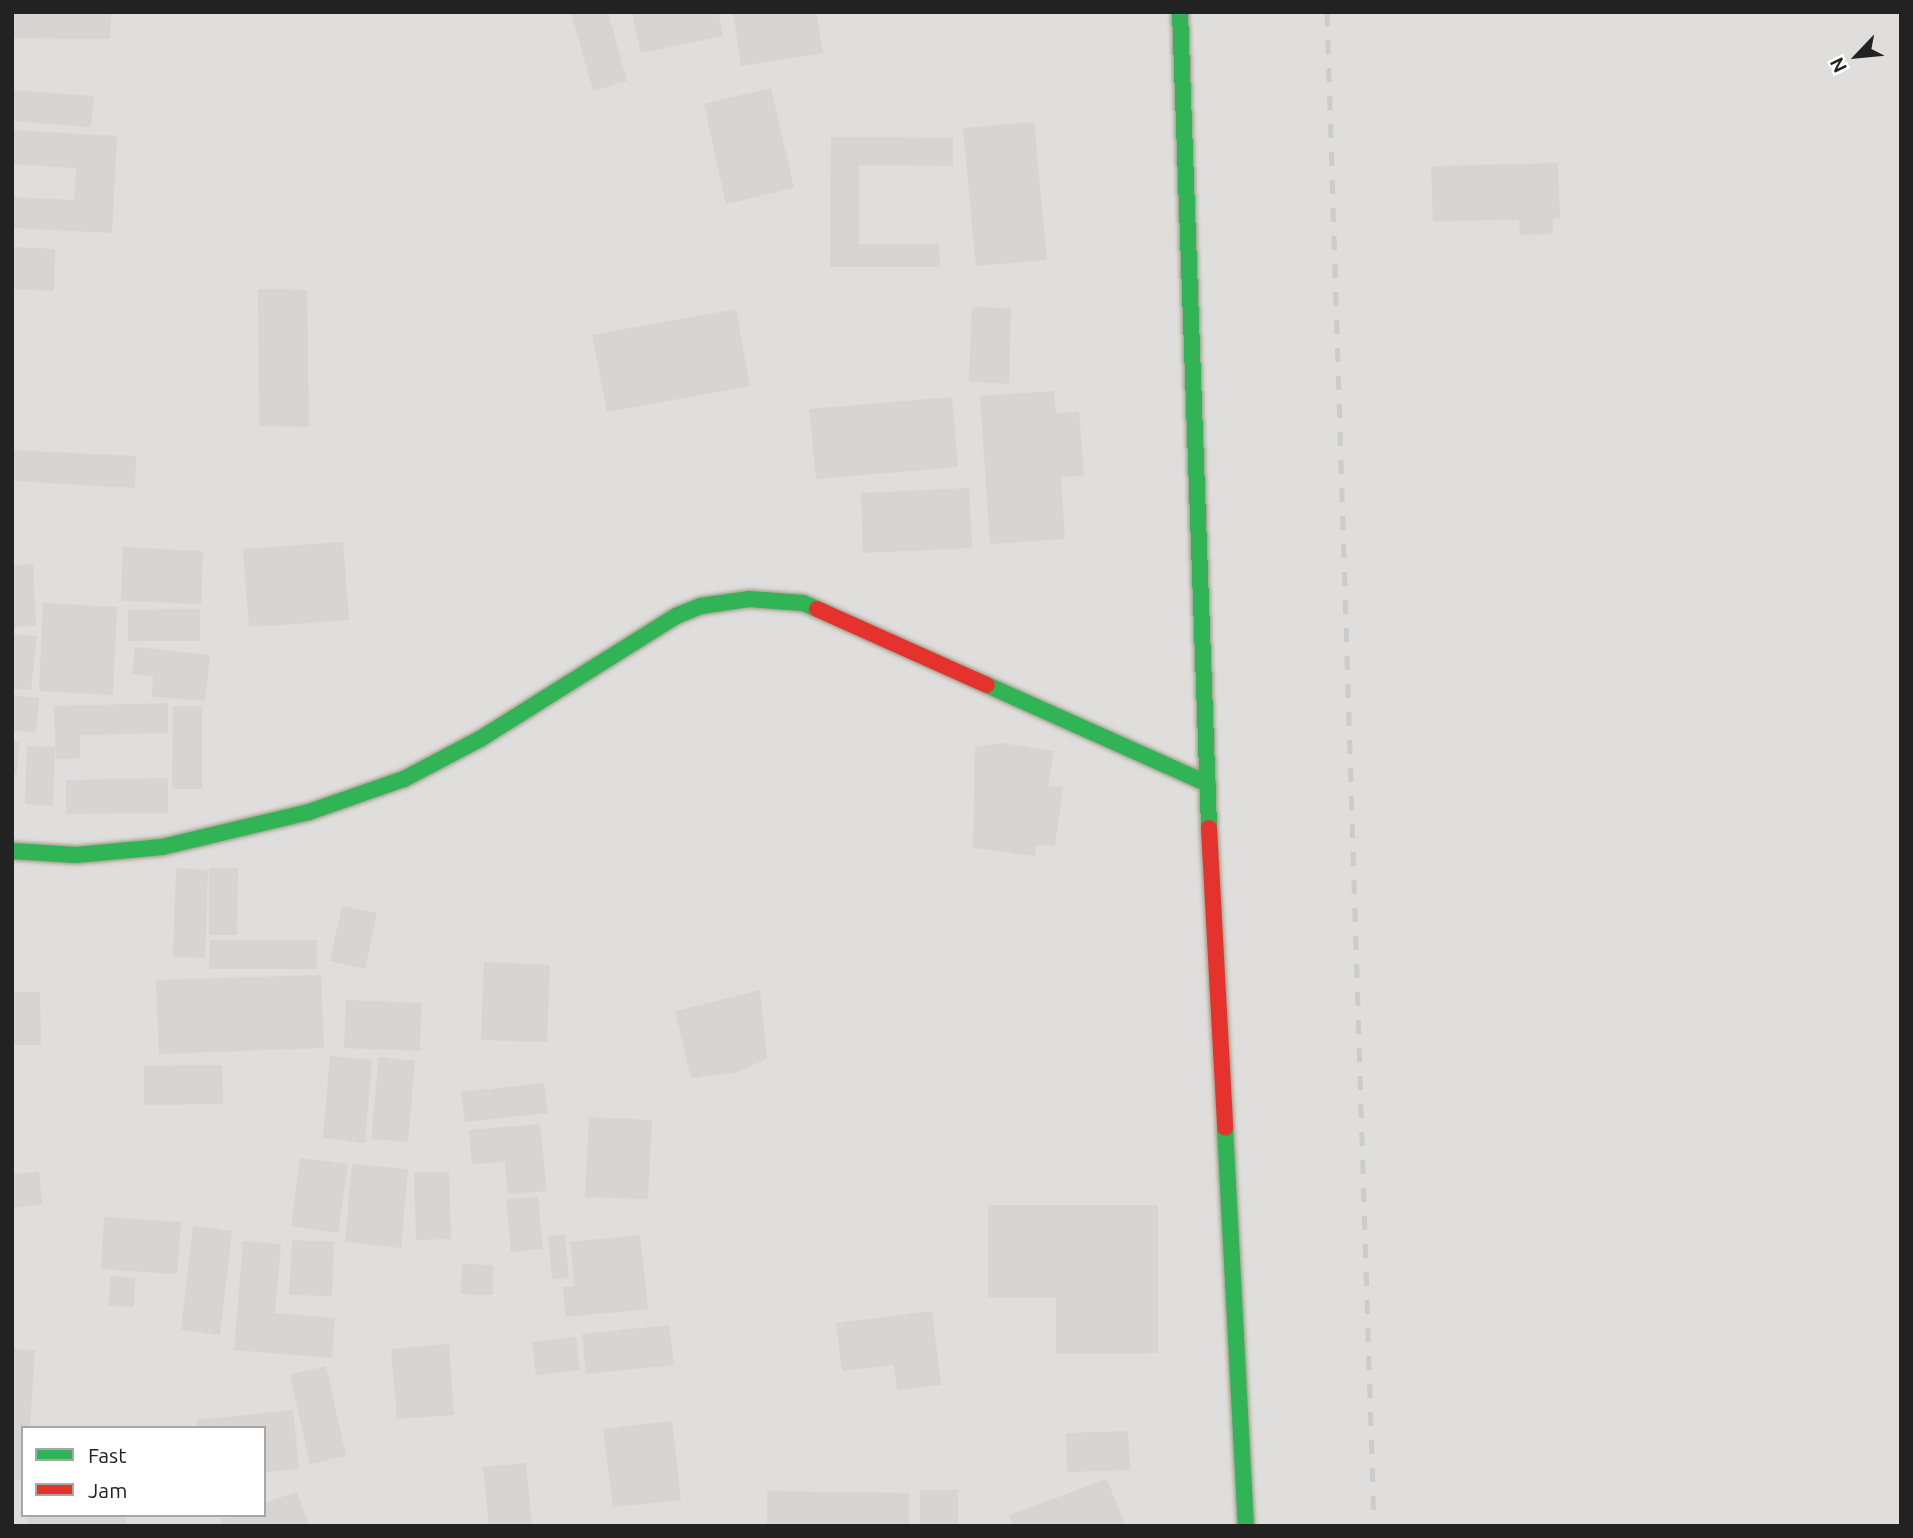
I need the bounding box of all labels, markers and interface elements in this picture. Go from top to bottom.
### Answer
north arrow [1822,21,1892,91]
text: N [1825,54,1851,76]
legend [21,1426,266,1517]
text: Fast [88,1443,126,1467]
text: Jam [88,1478,127,1502]

